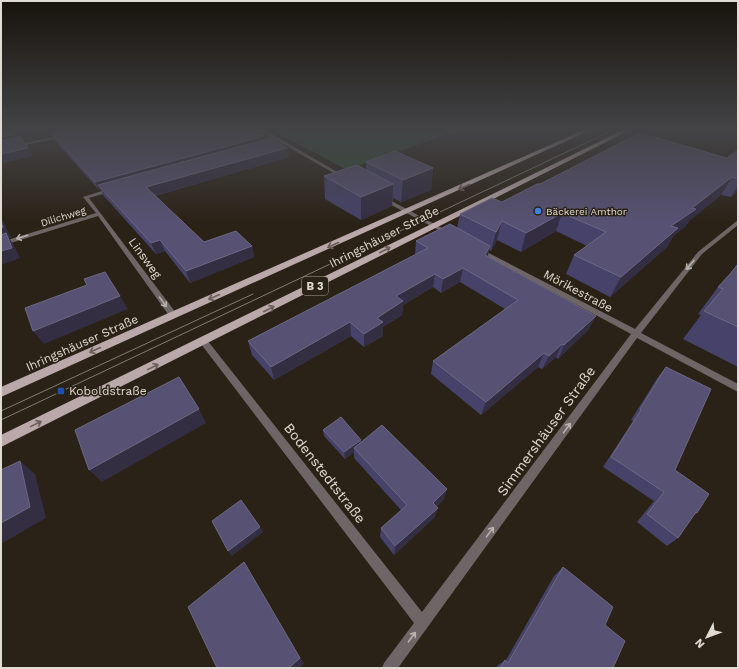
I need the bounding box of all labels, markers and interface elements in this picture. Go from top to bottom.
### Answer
one-way arrow [459,184,471,191]
street label: Ihringshäuser Straße [327,203,441,271]
street label: Dilichweg [39,204,88,229]
marker: Bäckerei Amthor [533,206,543,216]
place label: Bäckerei Amthor [546,206,627,217]
one-way arrow [16,234,29,241]
street label: Linsweg [126,235,165,282]
one-way arrow [327,242,339,249]
one-way arrow [379,246,391,253]
one-way arrow [686,260,695,270]
street label: Mörikestraße [541,267,615,315]
road number: B 3 [302,277,328,295]
one-way arrow [208,294,220,302]
one-way arrow [159,297,167,308]
one-way arrow [263,304,275,312]
street label: Ihringshäuser Straße [24,312,140,374]
one-way arrow [89,347,101,354]
one-way arrow [147,362,159,370]
street label: Simmershäuser Straße [494,363,598,499]
place label: Koboldstraße [69,384,147,398]
marker: Koboldstraße [56,386,66,396]
one-way arrow [30,420,42,427]
street label: Bodenstedtstraße [281,420,369,526]
one-way arrow [563,422,571,433]
one-way arrow [485,527,494,538]
north arrow [687,617,727,657]
one-way arrow [408,631,416,642]
text: N [692,636,707,651]

